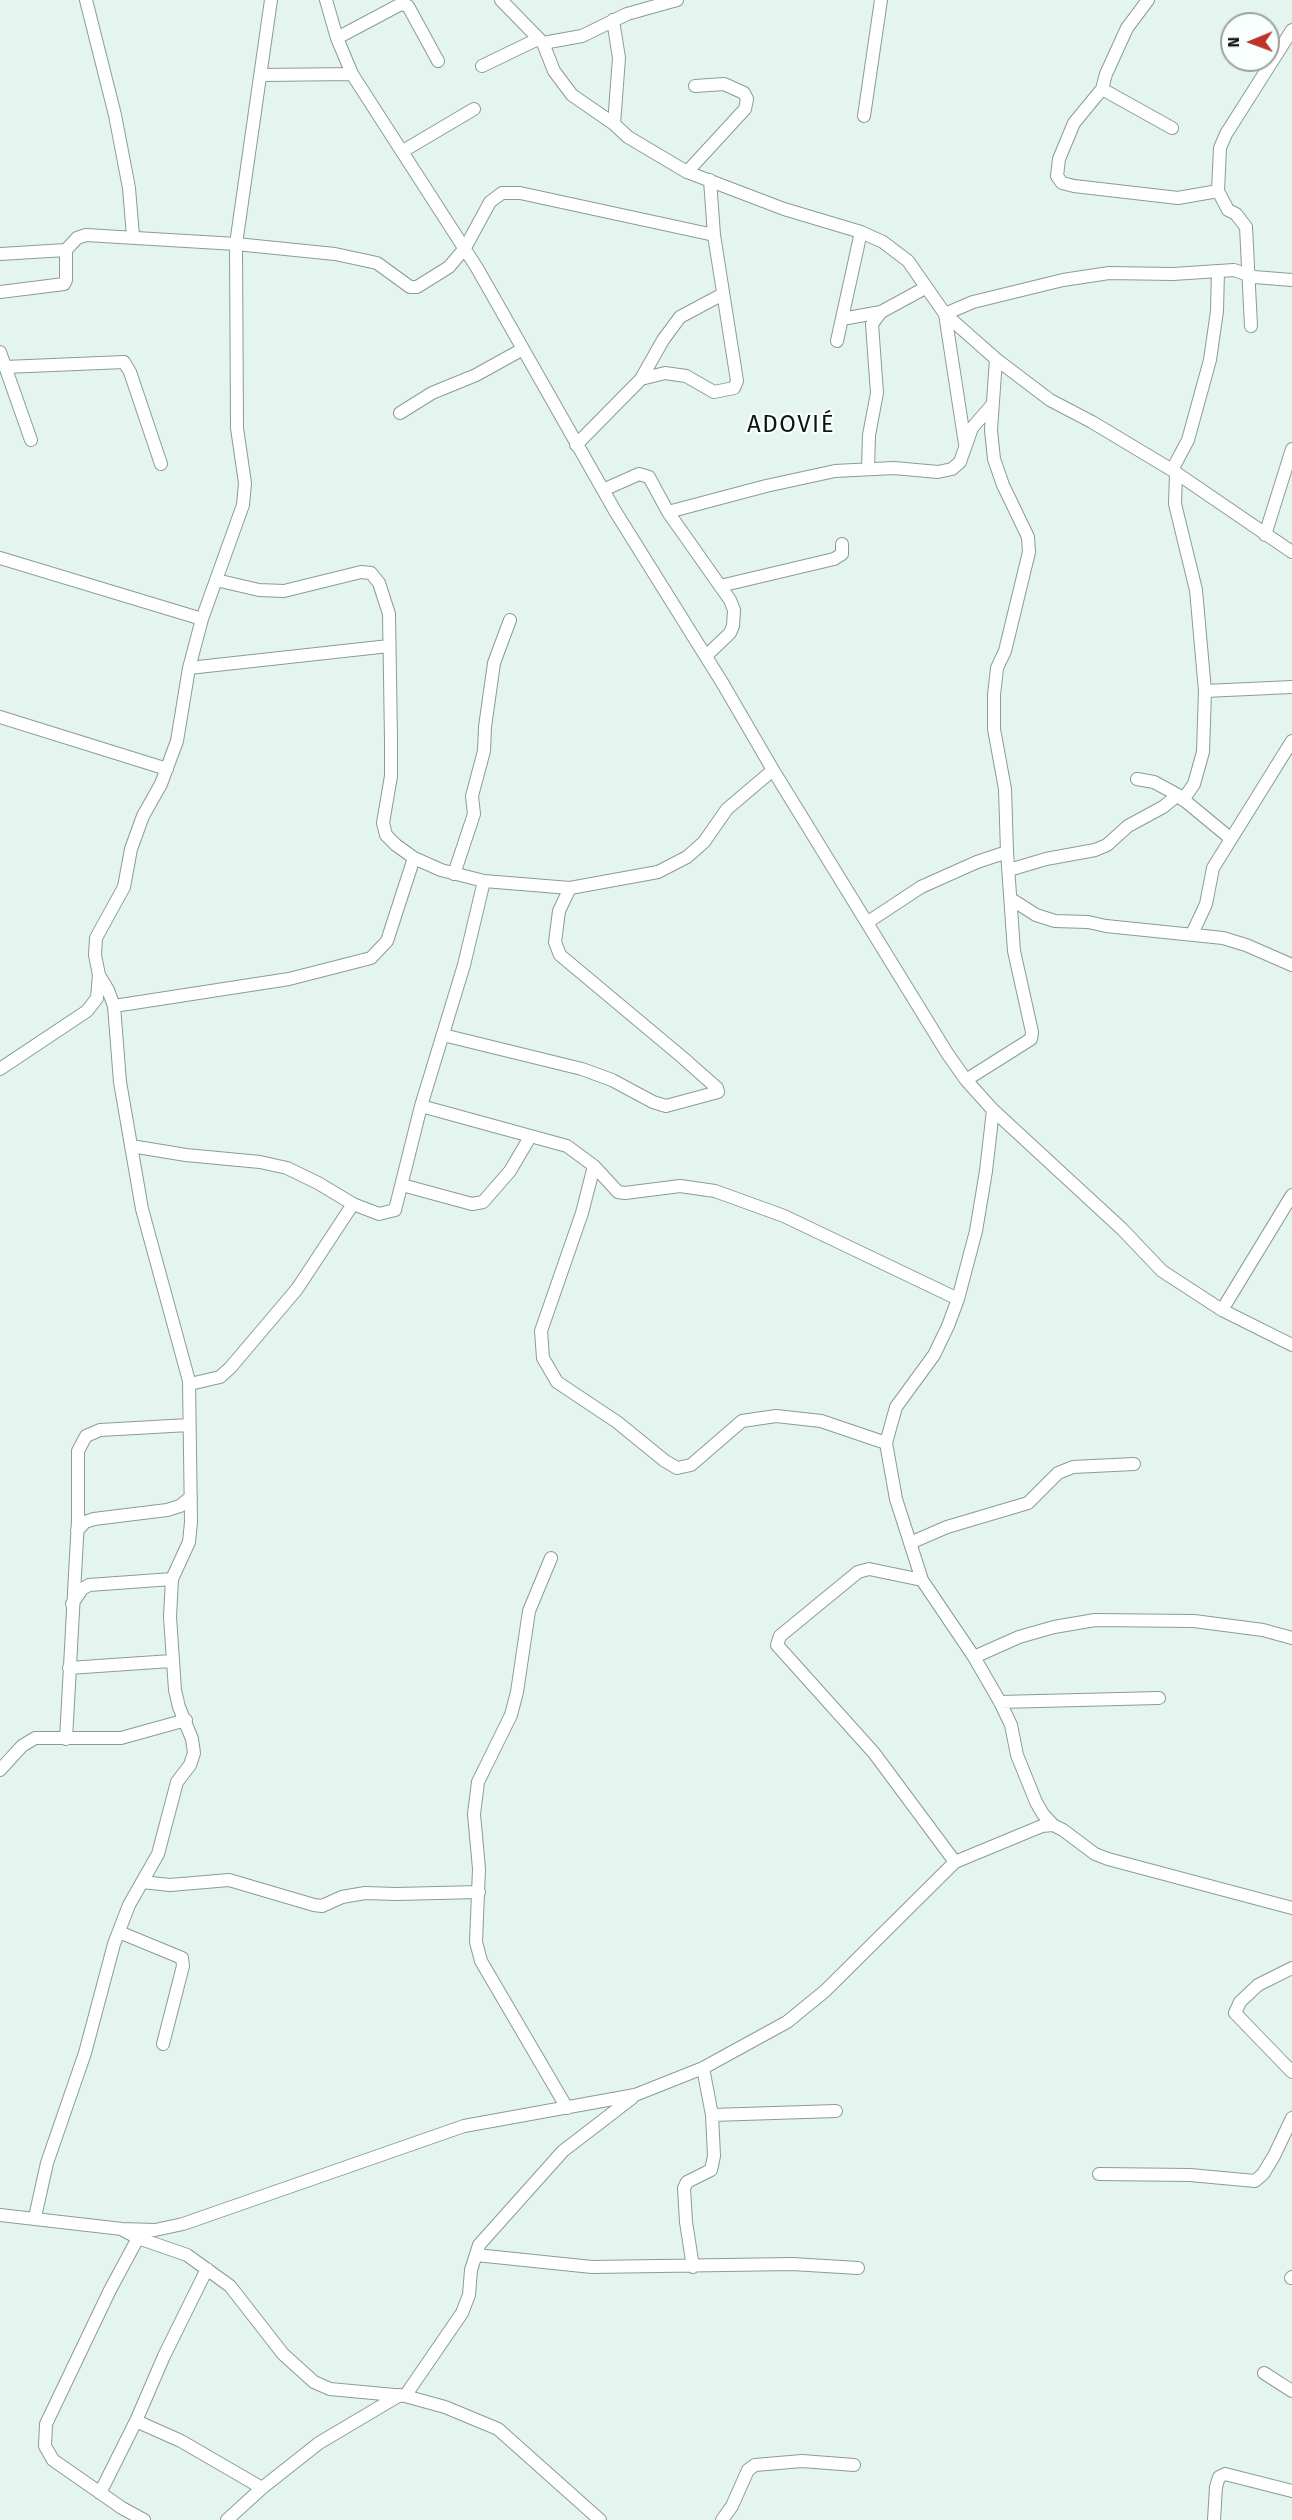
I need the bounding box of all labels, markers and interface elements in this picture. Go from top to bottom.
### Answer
north arrow [1220,12,1280,72]
text: N [1224,37,1243,48]
district label: ADOVIÉ [747,411,835,439]

